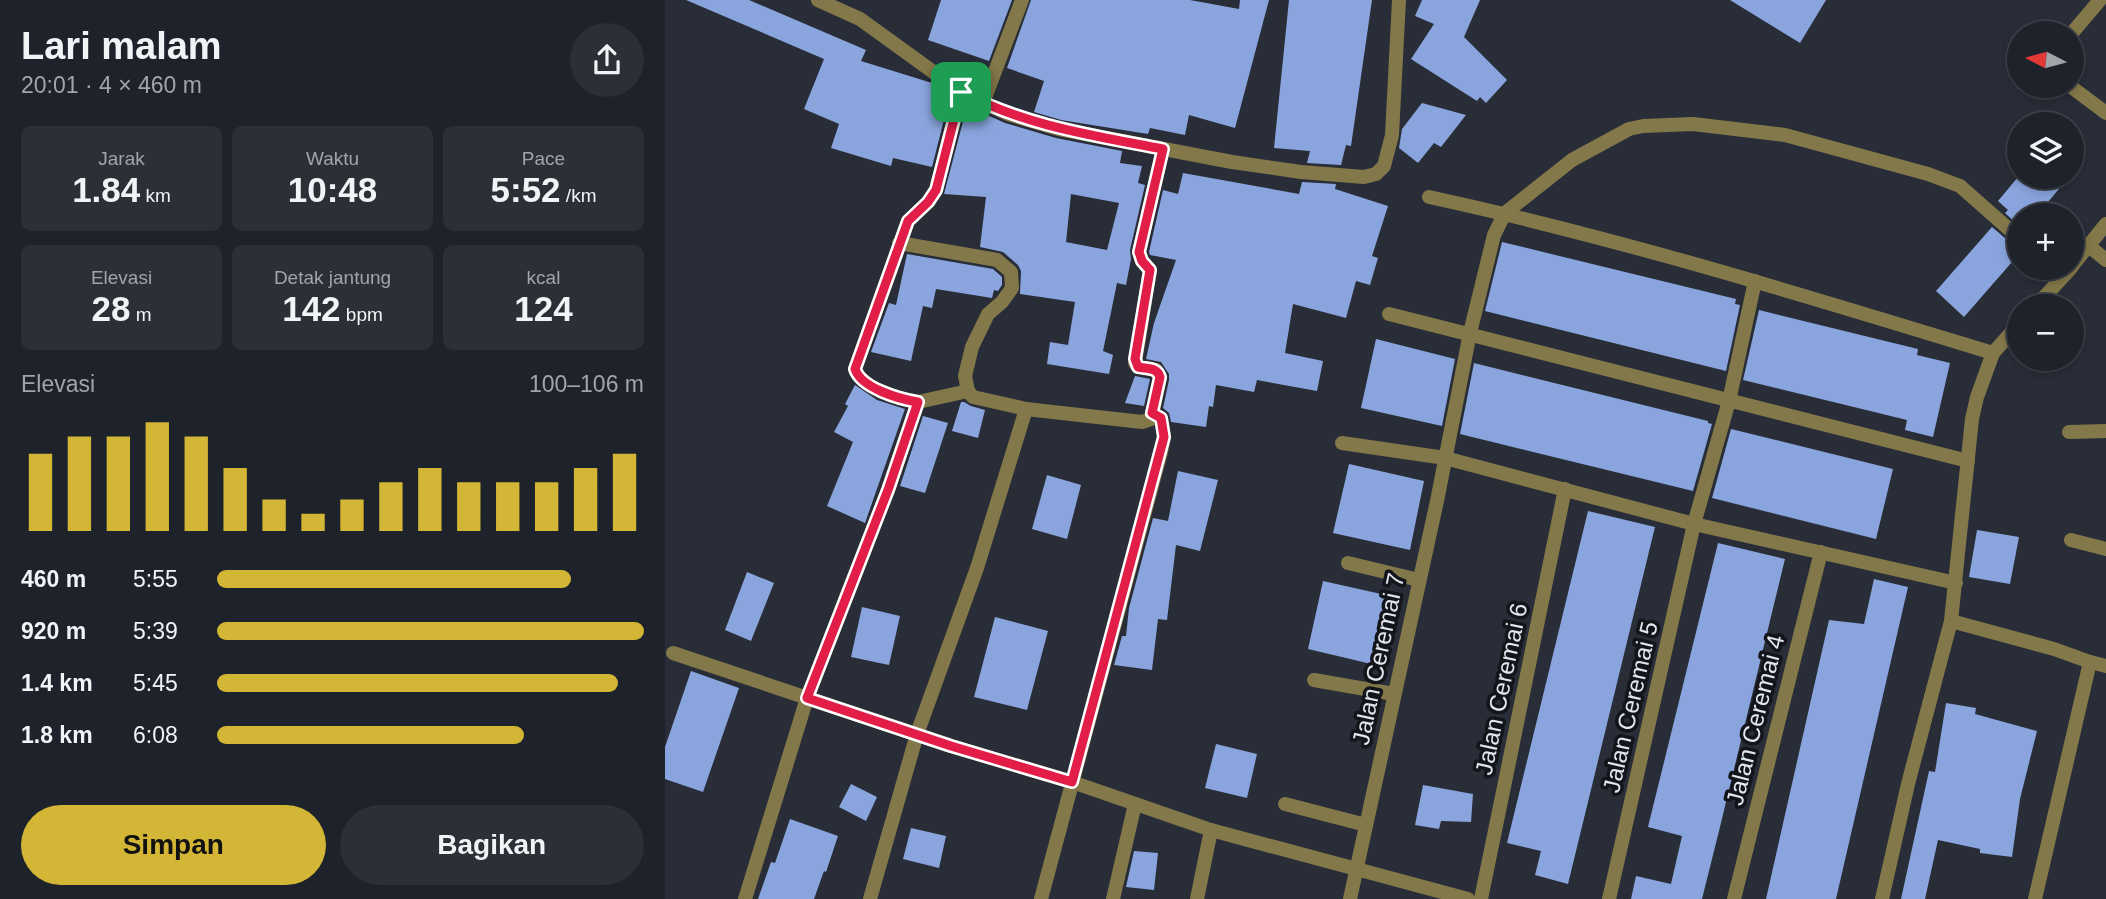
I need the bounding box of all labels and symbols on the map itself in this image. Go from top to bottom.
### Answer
north arrow [2007,21,2084,98]
pin [931,62,991,122]
street label: Jalan Ceremai 7 [1347,571,1409,747]
street label: Jalan Ceremai 6 [1470,601,1532,777]
street label: Jalan Ceremai 5 [1597,619,1663,795]
street label: Jalan Ceremai 4 [1721,632,1789,808]

